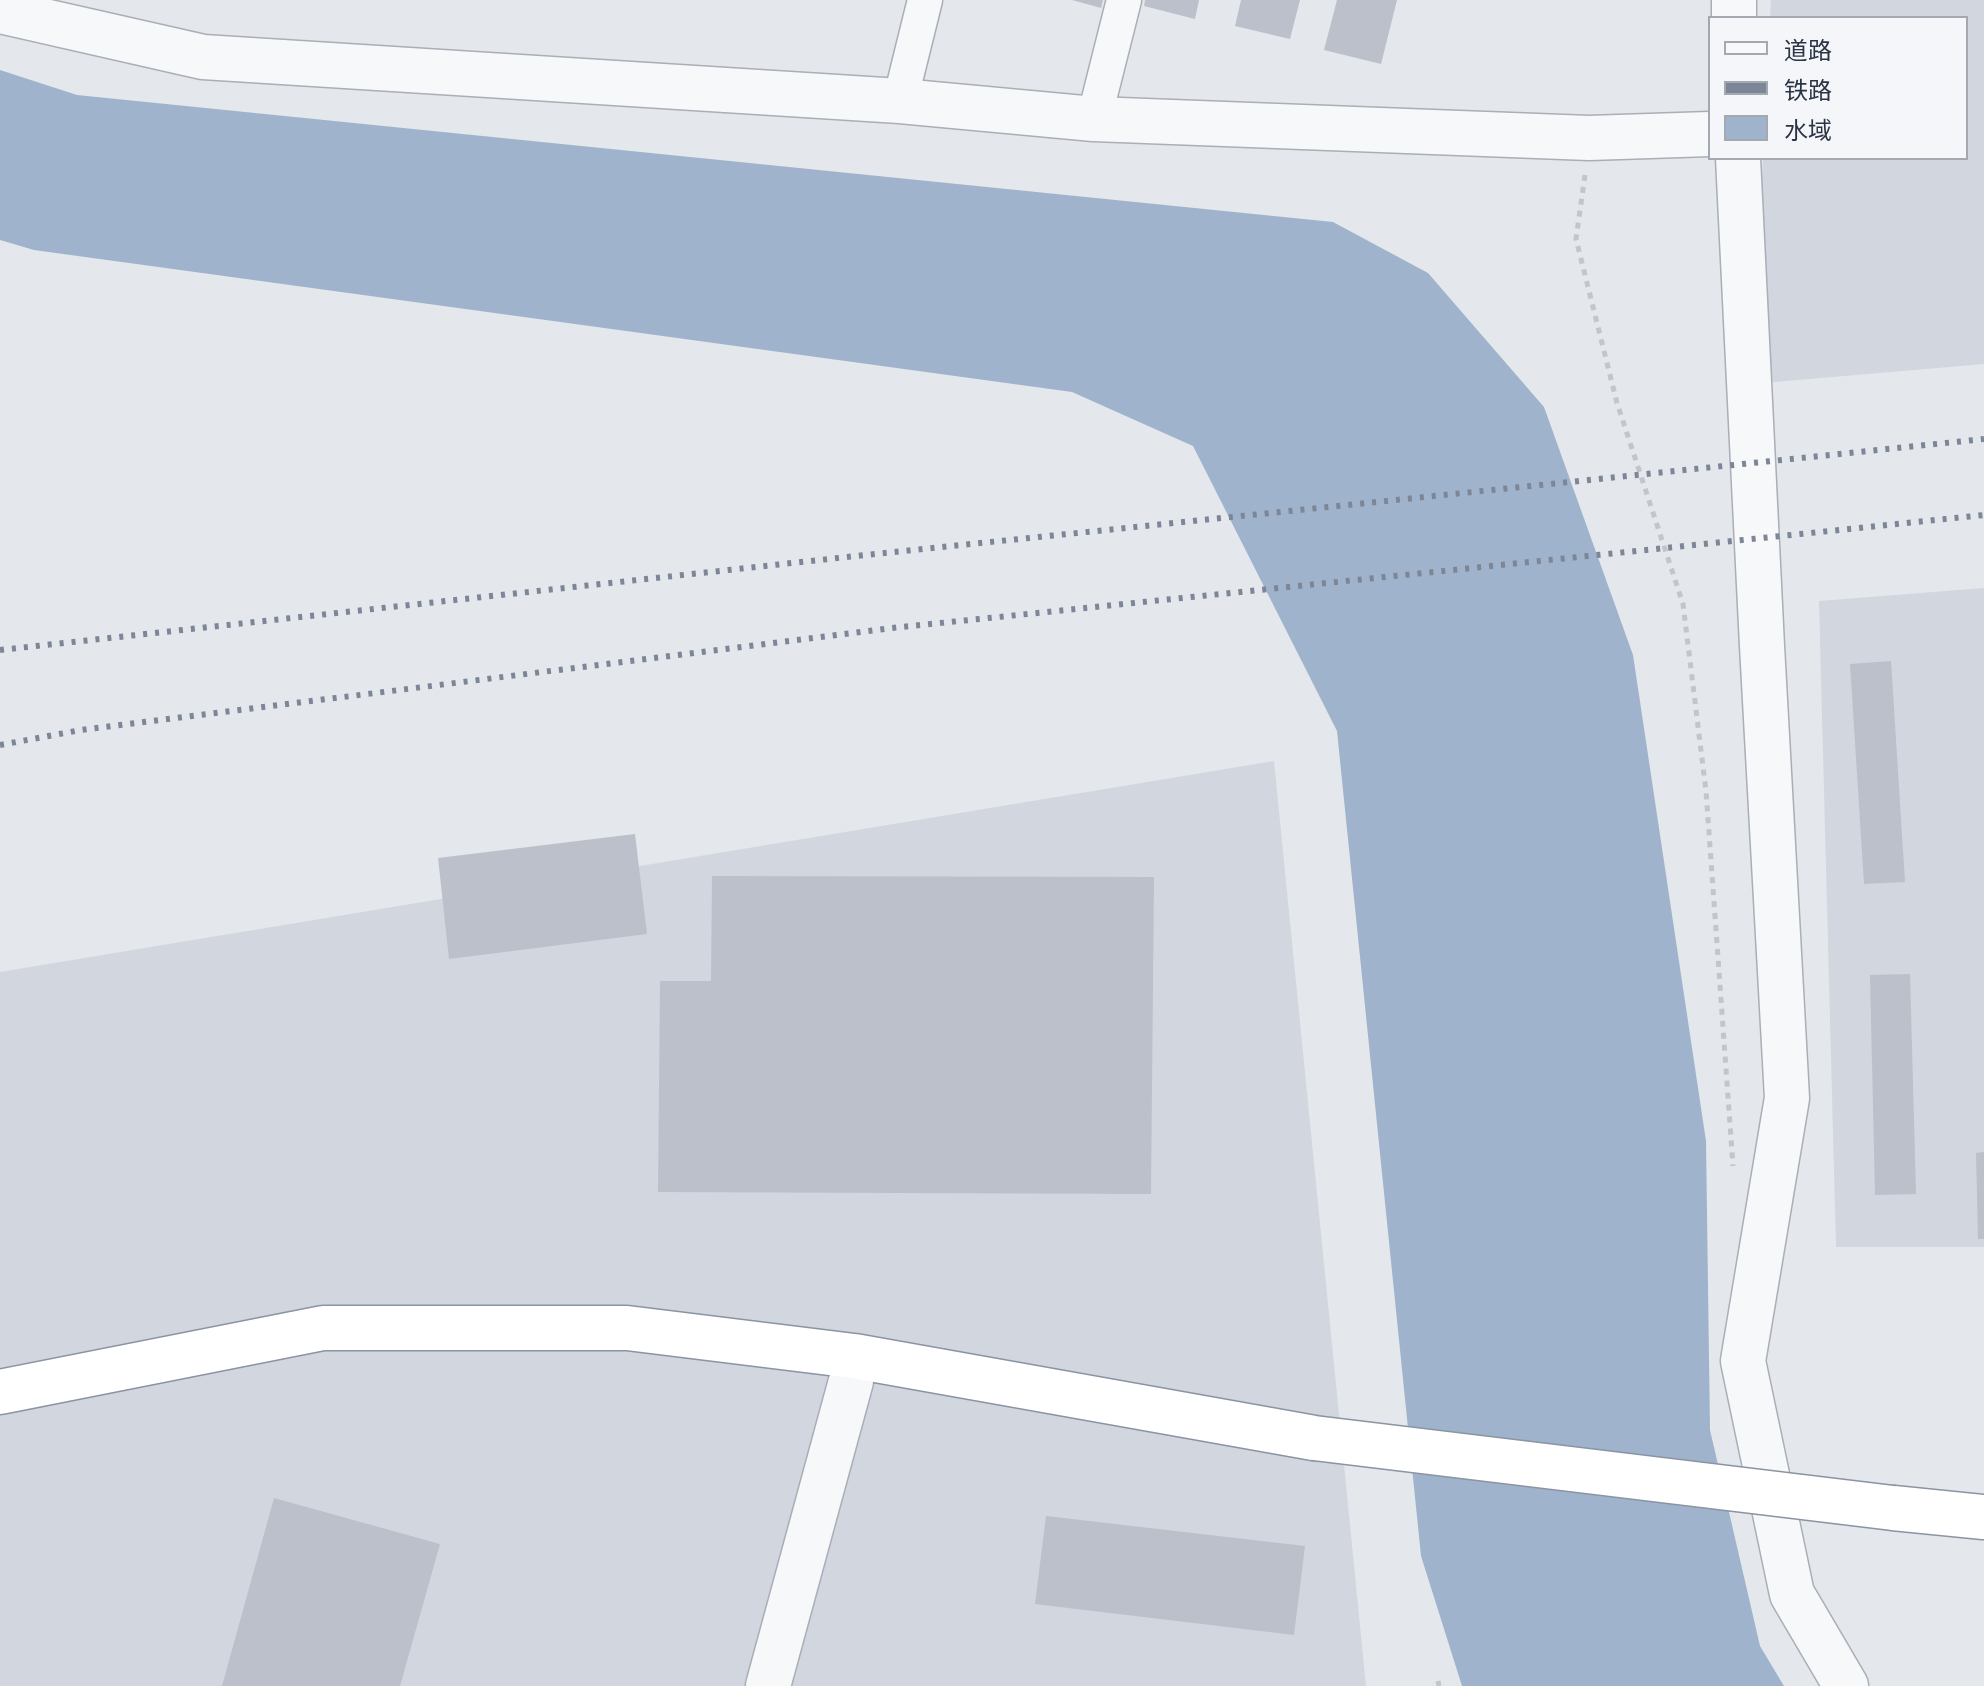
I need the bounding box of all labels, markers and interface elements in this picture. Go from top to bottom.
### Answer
legend [1708,16,1968,160]
text: 道路 [1784,33,1832,66]
text: 铁路 [1784,73,1832,106]
text: 水域 [1784,113,1832,146]

